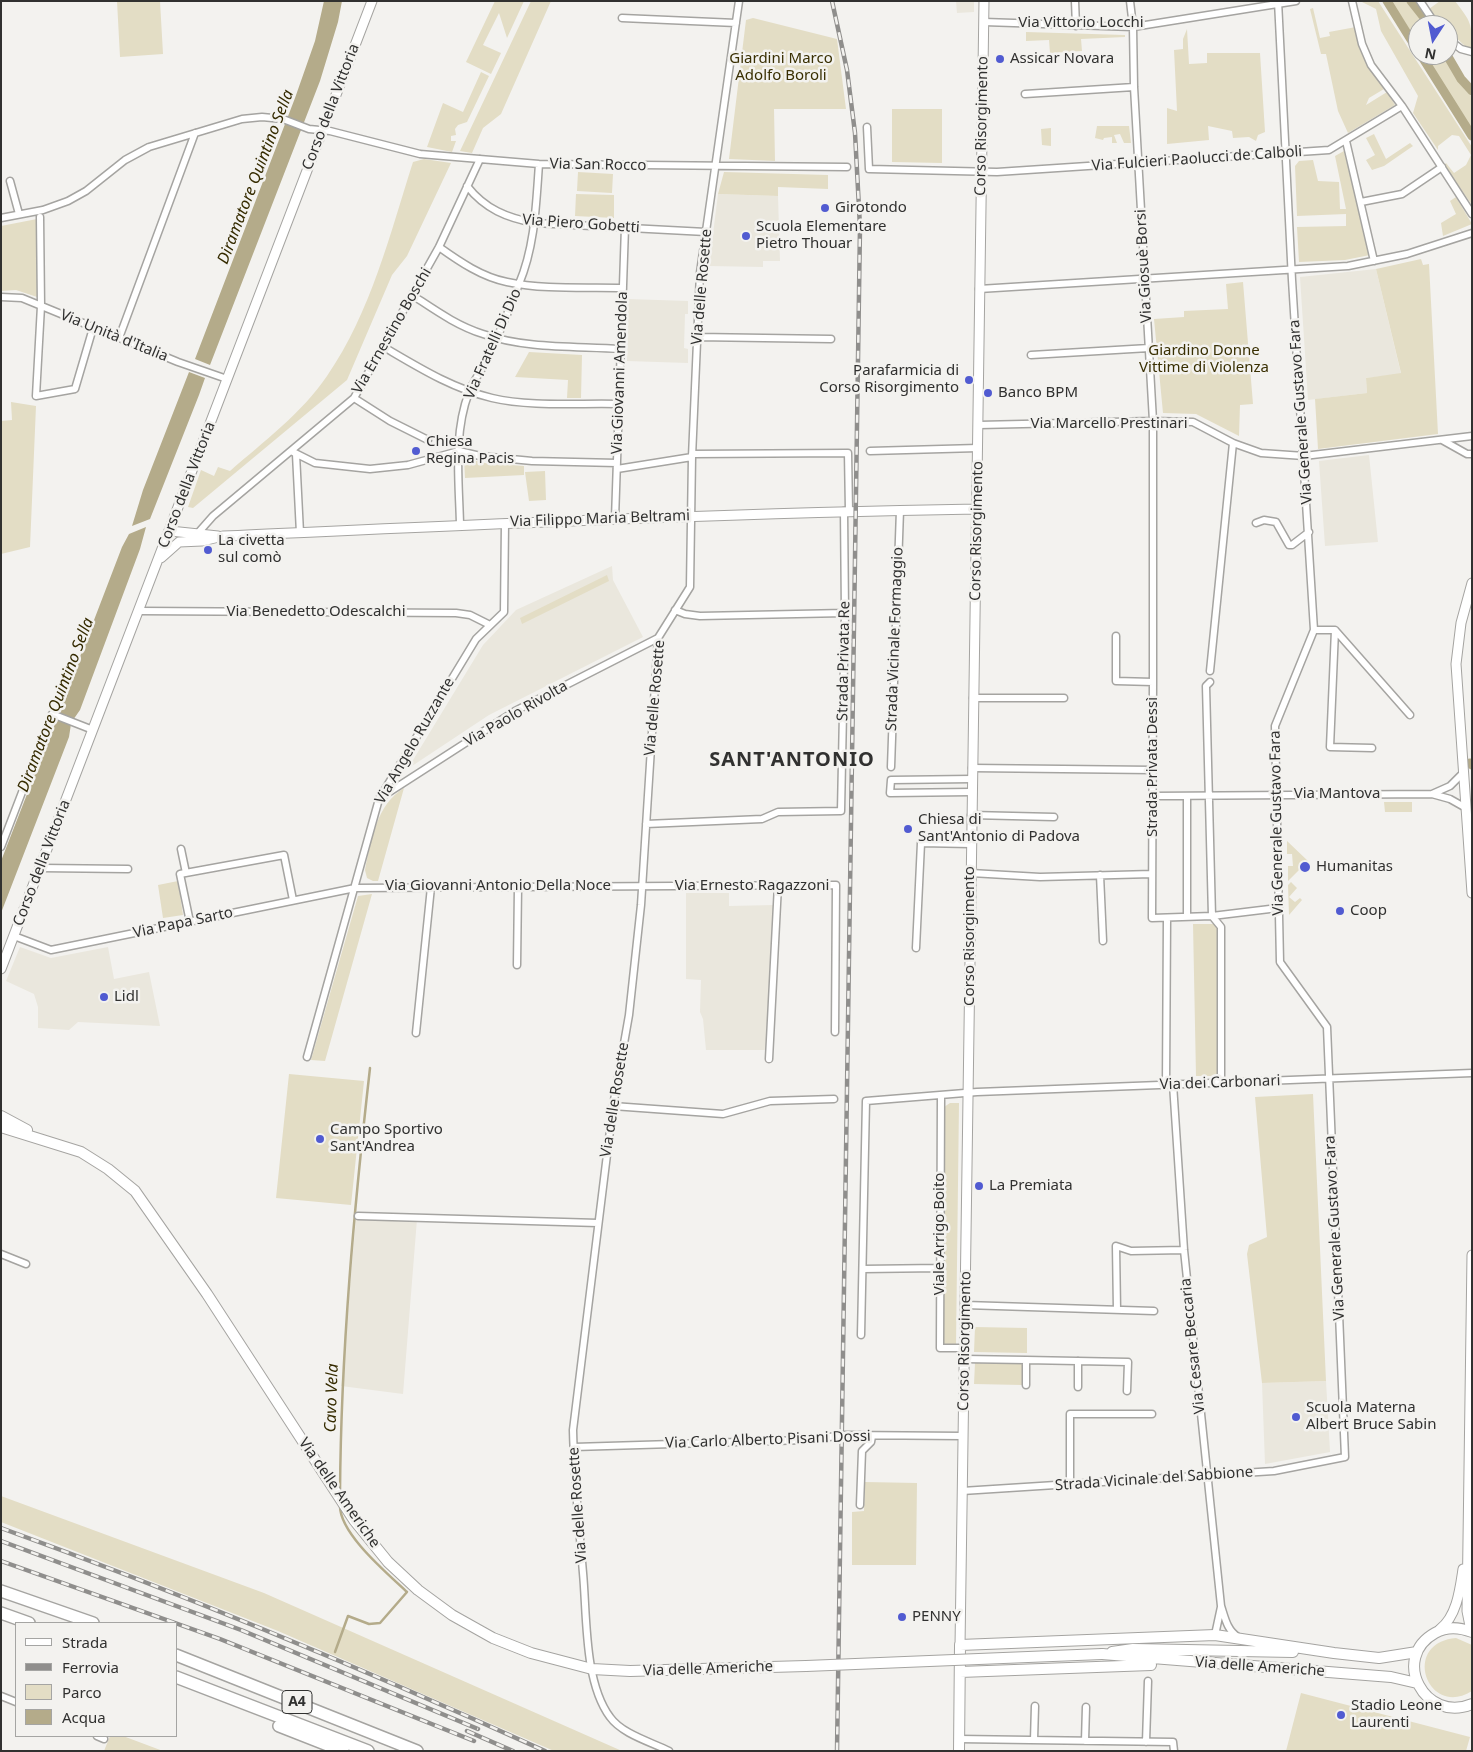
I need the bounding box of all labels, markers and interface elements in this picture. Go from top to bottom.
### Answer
street label: Via Vittorio Locchi [1018,14,1144,32]
north arrow [1408,15,1458,65]
street label: Corso della Vittoria [299,41,363,173]
text: N [1423,44,1438,65]
park label: Giardini Marco Adolfo Boroli [729,50,833,85]
place label: Assicar Novara [1010,50,1114,68]
marker: Assicar Novara [994,53,1006,65]
street label: Corso Risorgimento [972,56,992,196]
water label: Diramatore Quintino Sella [214,87,298,267]
street label: Via Fulcieri Paolucci de Calboli [1091,143,1303,175]
street label: Via San Rocco [549,155,647,175]
place label: Girotondo [835,199,907,217]
marker: Girotondo [819,202,831,214]
street label: Via Giosuè Borsi [1132,209,1156,323]
street label: Via Piero Gobetti [522,211,640,237]
place label: Scuola Elementare Pietro Thouar [756,218,887,253]
street label: Via delle Rosette [688,228,716,346]
marker: Scuola Elementare Pietro Thouar [740,230,752,242]
street label: Via Ernestino Boschi [349,265,435,397]
street label: Via Fratelli Di Dio [461,286,525,402]
street label: Via Giovanni Amendola [608,291,632,455]
street label: Via Unità d'Italia [57,306,171,366]
street label: Via Generale Gustavo Fara [1286,319,1316,505]
park label: Giardino Donne Vittime di Violenza [1139,342,1269,377]
place label: Parafarmicia di Corso Risorgimento [819,362,959,397]
marker: Parafarmicia di Corso Risorgimento [963,374,975,386]
place label: Banco BPM [998,384,1078,402]
marker: Banco BPM [982,387,994,399]
street label: Via Marcello Prestinari [1030,415,1188,433]
street label: Corso della Vittoria [155,419,219,551]
place label: Chiesa Regina Pacis [426,433,514,468]
marker: Chiesa Regina Pacis [410,445,422,457]
street label: Corso Risorgimento [967,461,987,601]
street label: Via Filippo Maria Beltrami [510,507,690,531]
place label: La civetta sul comò [218,532,285,567]
marker: La civetta sul comò [202,544,214,556]
street label: Strada Vicinale Formaggio [883,547,907,731]
street label: Strada Privata Re [834,601,854,721]
street label: Via Benedetto Odescalchi [226,603,406,621]
water label: Diramatore Quintino Sella [14,615,98,795]
street label: Via delle Rosette [641,639,669,757]
street label: Via Angelo Ruzzante [371,675,459,807]
street label: Via Paolo Rivolta [461,677,571,751]
street label: Strada Privata Dessì [1144,697,1162,837]
street label: Via Generale Gustavo Fara [1266,730,1288,916]
district label: SANT'ANTONIO [708,748,876,772]
street label: Via Mantova [1294,785,1380,803]
street label: Corso della Vittoria [10,797,74,929]
place label: Chiesa di Sant'Antonio di Padova [918,811,1080,846]
marker: Chiesa di Sant'Antonio di Padova [902,823,914,835]
place label: Humanitas [1316,858,1393,876]
marker: Humanitas [1298,860,1312,874]
street label: Corso Risorgimento [961,866,979,1006]
street label: Via Giovanni Antonio Della Noce [385,877,611,895]
street label: Via Ernesto Ragazzoni [675,877,829,895]
place label: Coop [1350,902,1387,920]
street label: Via Papa Sarto [131,904,235,942]
marker: Coop [1334,905,1346,917]
place label: Lidl [114,988,139,1006]
marker: Lidl [98,991,110,1003]
street label: Via delle Rosette [597,1041,633,1159]
street label: Via dei Carbonari [1159,1072,1281,1094]
place label: Campo Sportivo Sant'Andrea [330,1121,443,1156]
marker: Campo Sportivo Sant'Andrea [314,1133,326,1145]
street label: Via Generale Gustavo Fara [1321,1135,1349,1321]
street label: Viale Arrigo Boito [931,1173,949,1295]
place label: La Premiata [989,1177,1073,1195]
marker: La Premiata [973,1180,985,1192]
street label: Corso Risorgimento [955,1271,975,1411]
street label: Via Cesare Beccaria [1177,1277,1209,1415]
water label: Cavo Vela [321,1363,343,1433]
place label: Scuola Materna Albert Bruce Sabin [1306,1399,1436,1434]
marker: Scuola Materna Albert Bruce Sabin [1290,1411,1302,1423]
street label: Via Carlo Alberto Pisani Dossi [665,1427,871,1453]
street label: Via delle Americhe [294,1435,384,1551]
street label: Via delle Rosette [565,1446,591,1564]
street label: Strada Vicinale del Sabbione [1054,1463,1254,1495]
place label: PENNY [912,1608,961,1626]
marker: PENNY [896,1611,908,1623]
legend [15,1622,178,1737]
text: Strada [62,1632,108,1652]
street label: Via delle Americhe [1195,1653,1325,1681]
text: Ferrovia [62,1657,119,1677]
street label: Via delle Americhe [643,1658,773,1680]
text: Parco [62,1682,102,1702]
road number: A4 [282,1690,312,1714]
place label: Stadio Leone Laurenti [1351,1697,1442,1732]
text: Acqua [62,1707,106,1727]
marker: Stadio Leone Laurenti [1335,1709,1347,1721]

